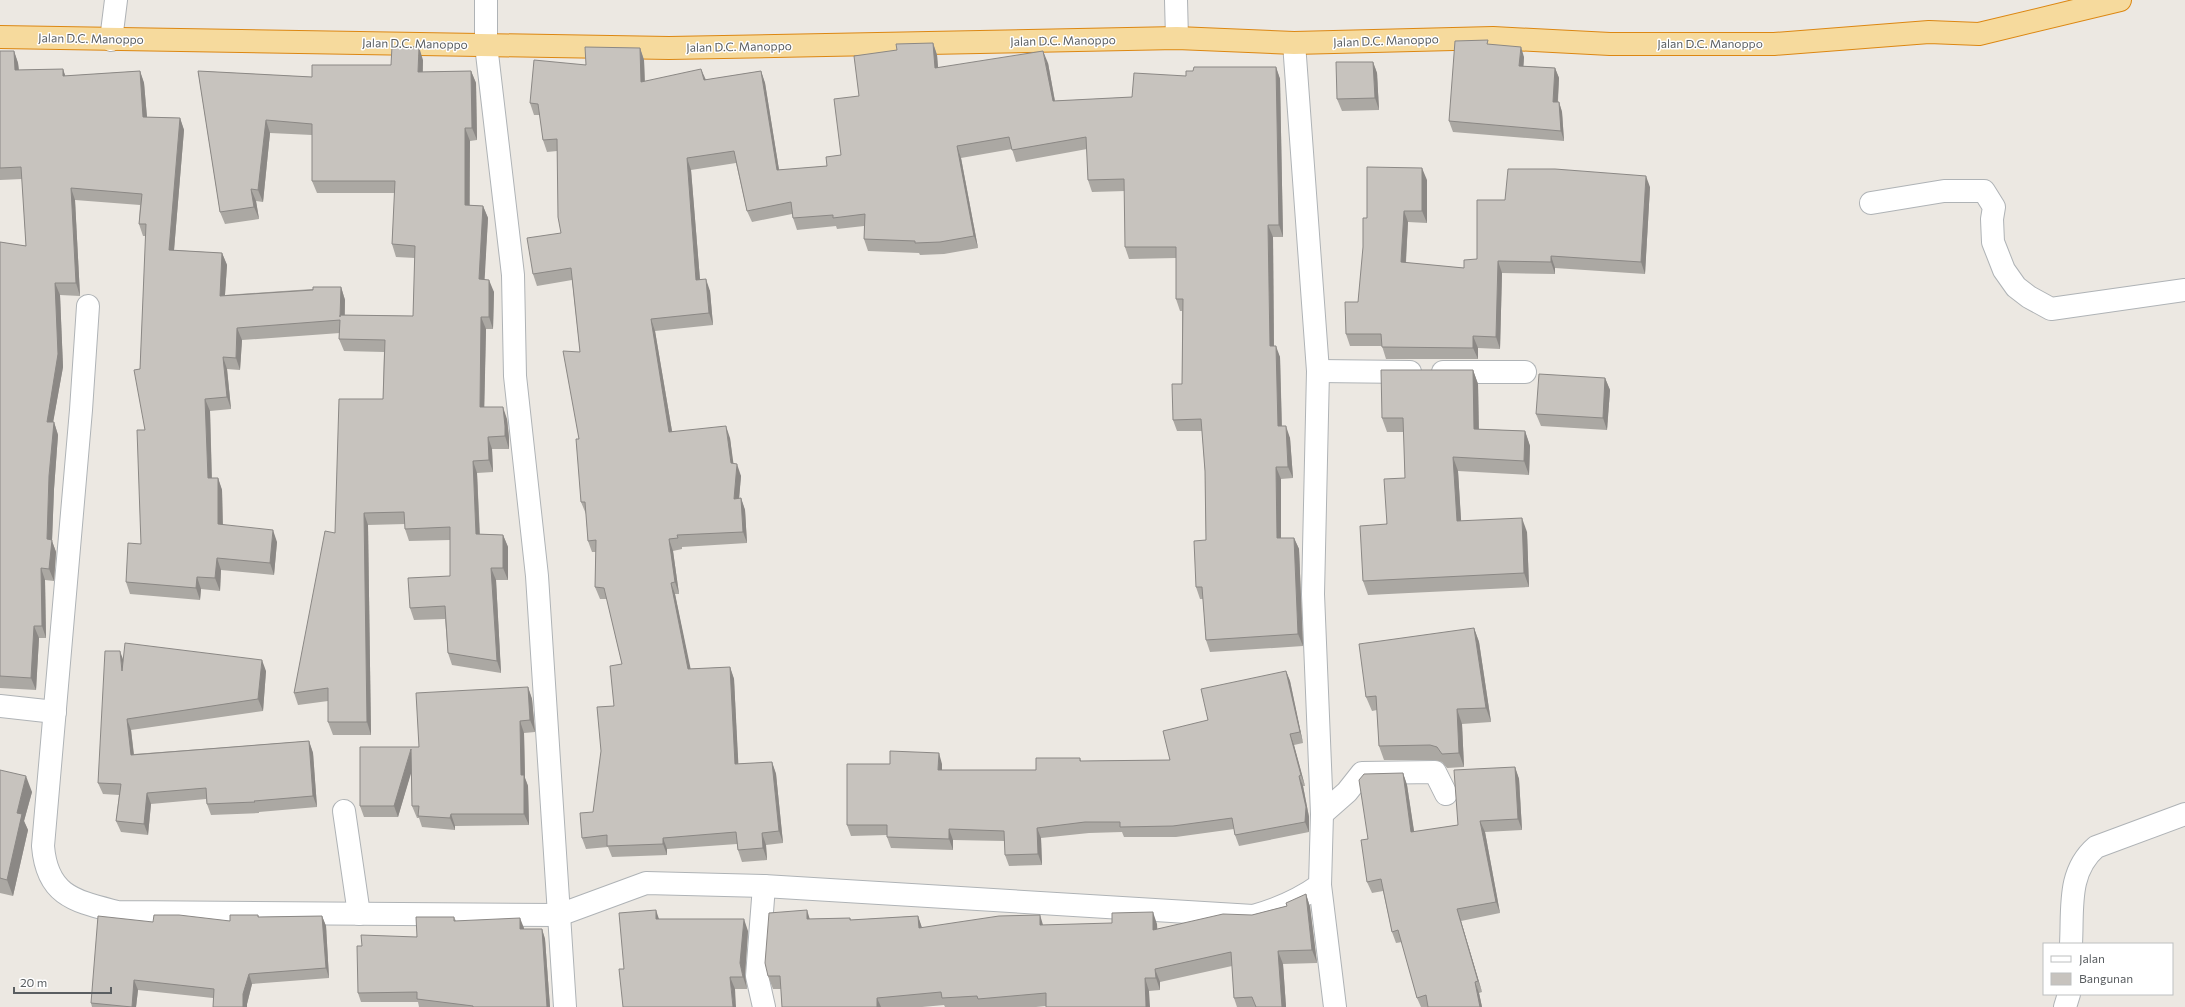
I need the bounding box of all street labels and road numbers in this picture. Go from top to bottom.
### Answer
street label: Jalan D.C. Manoppo [38,30,144,47]
street label: Jalan D.C. Manoppo [1333,31,1439,50]
street label: Jalan D.C. Manoppo [1010,32,1116,49]
street label: Jalan D.C. Manoppo [362,35,468,52]
street label: Jalan D.C. Manoppo [1657,36,1763,51]
street label: Jalan D.C. Manoppo [686,38,792,55]

